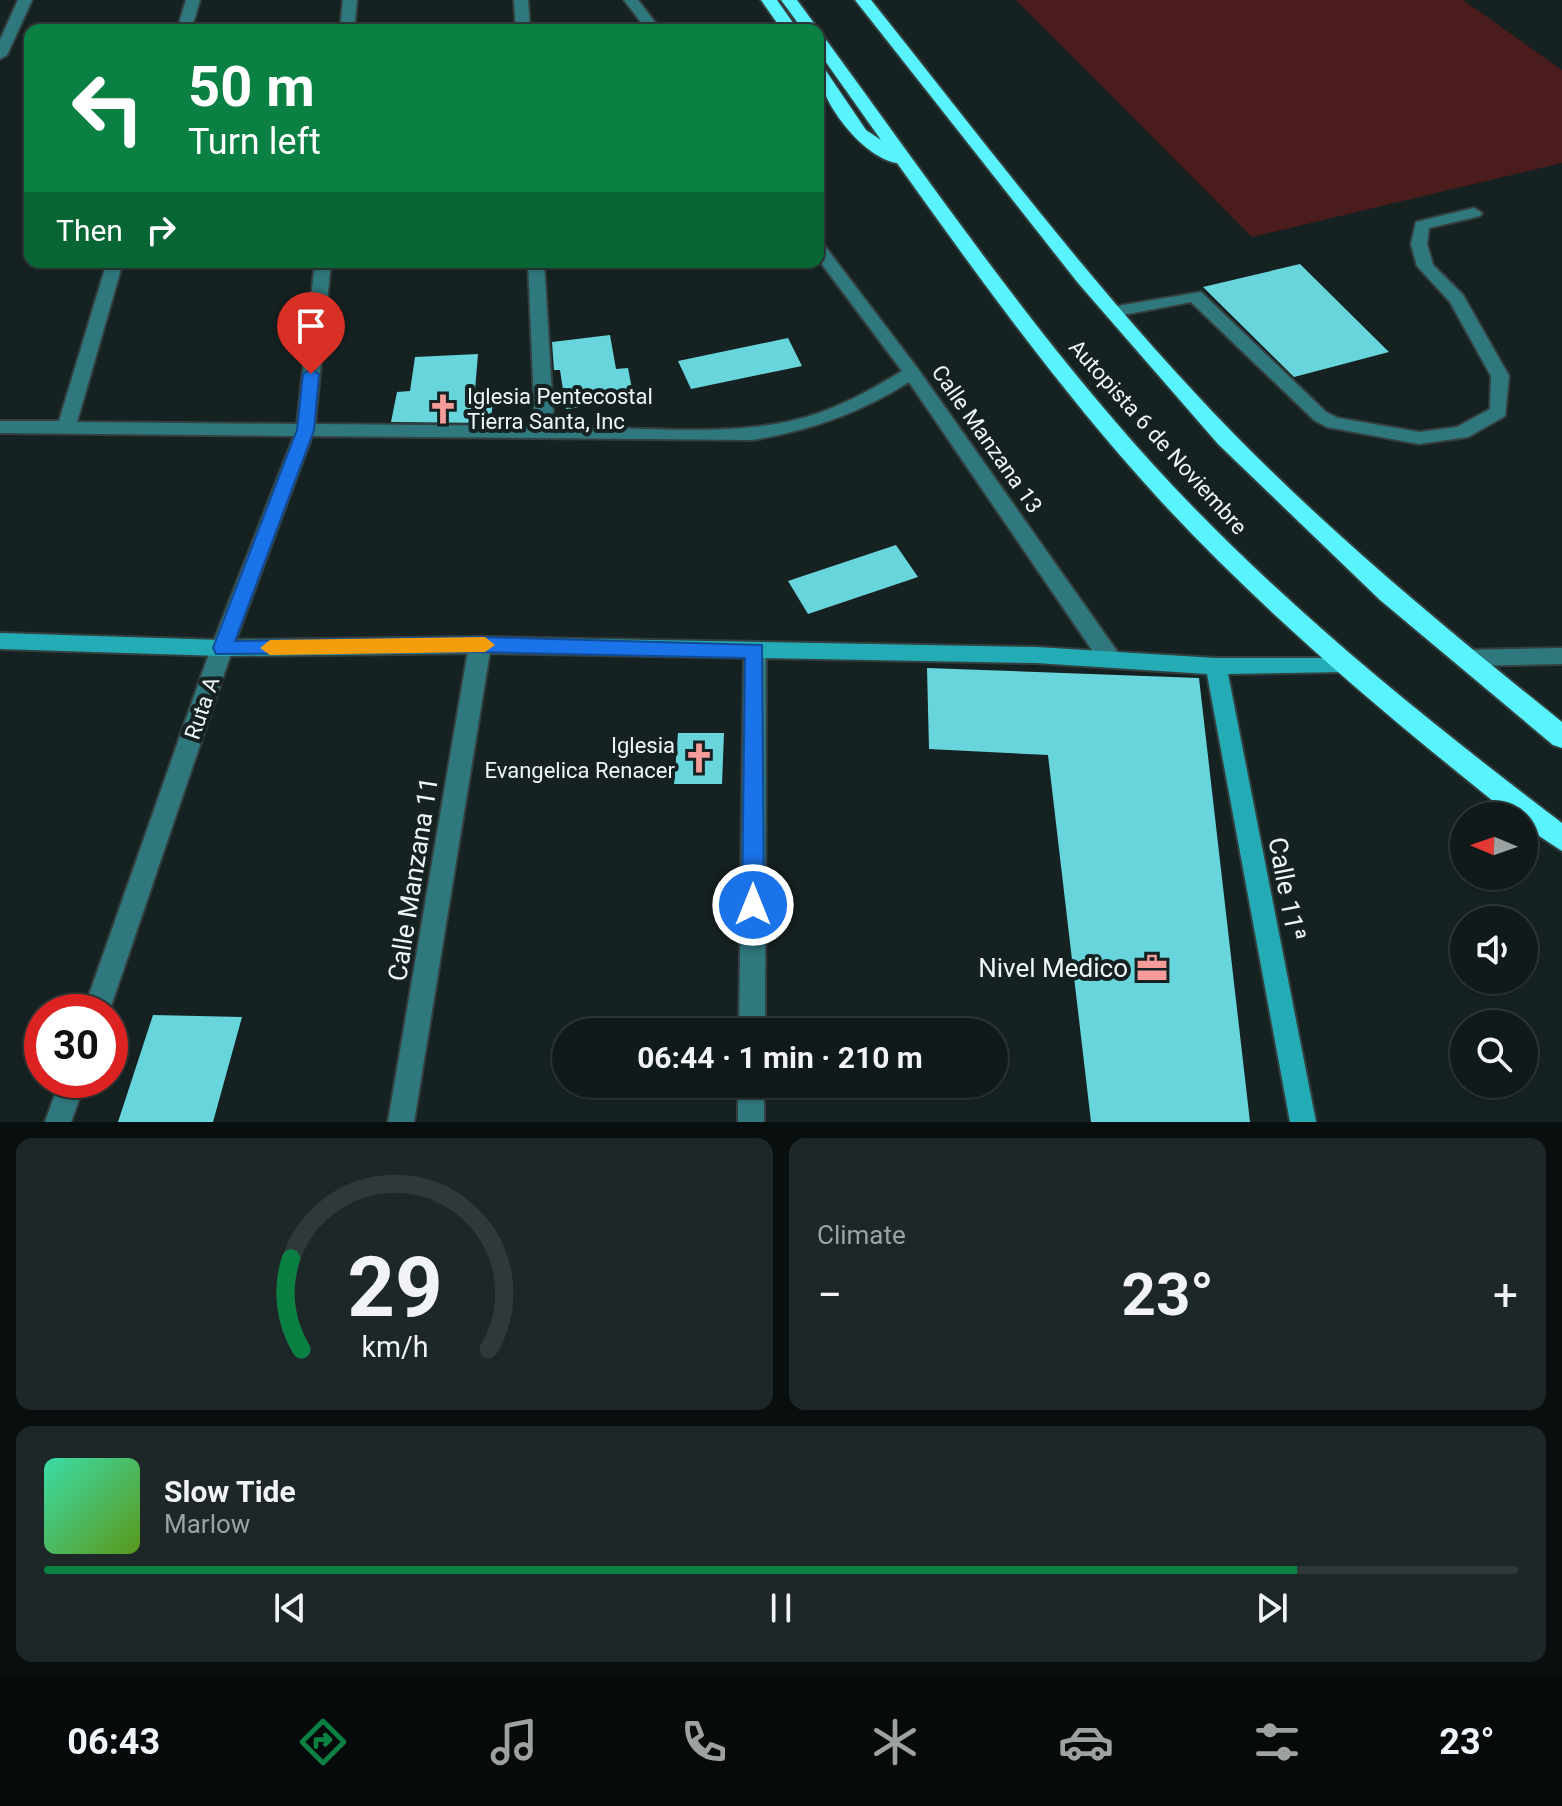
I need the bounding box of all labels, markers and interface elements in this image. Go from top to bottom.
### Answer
text: 50 m [188,54,315,120]
icon: left [56,56,160,160]
text: Turn left [188,121,321,163]
icon: right [139,208,183,252]
text: Then [56,213,123,248]
pin [277,292,345,374]
icon: arrive [289,304,333,348]
street label: Autopista 6 de Noviembre [1064,335,1252,539]
street label: Calle Manzana 13 [927,360,1047,518]
place label: Iglesia Pentecostal Tierra Santa, Inc [467,384,653,434]
church icon: Iglesia Pentecostal Tierra Santa, Inc [426,392,460,426]
street label: Ruta A [180,673,225,743]
place label: Iglesia Evangelica Renacer [485,733,676,783]
church icon: Iglesia Evangelica Renacer [682,741,716,775]
street label: Calle Manzana 11 [382,775,444,983]
north arrow [1450,802,1538,890]
map controls [1450,802,1538,1098]
street label: Calle 11ª [1262,835,1312,943]
position arrow [711,863,795,947]
button: sound [1450,906,1538,994]
office icon: Nivel Medico [1135,951,1169,985]
place label: Nivel Medico [978,953,1128,983]
speed limit sign: 30 [24,994,128,1098]
button: search [1450,1010,1538,1098]
text: 06:44 · 1 min · 210 m [637,1040,923,1075]
text: Climate [817,1220,906,1250]
text: 29 [347,1239,442,1336]
text: 23° [1121,1259,1214,1330]
text: − [817,1269,842,1321]
text: + [1493,1269,1518,1321]
text: km/h [361,1330,428,1364]
text: Slow Tide [164,1474,296,1509]
text: Marlow [164,1509,250,1539]
icon: previous [268,1586,312,1630]
icon: pause [759,1586,803,1630]
icon: next [1250,1586,1294,1630]
icon: directions [295,1714,351,1770]
icon: music [486,1714,542,1770]
icon: phone [676,1714,732,1770]
icon: climate [867,1714,923,1770]
icon: car [1058,1714,1114,1770]
icon: filters [1249,1714,1305,1770]
text: 06:43 [67,1721,160,1763]
text: 23° [1439,1721,1495,1763]

